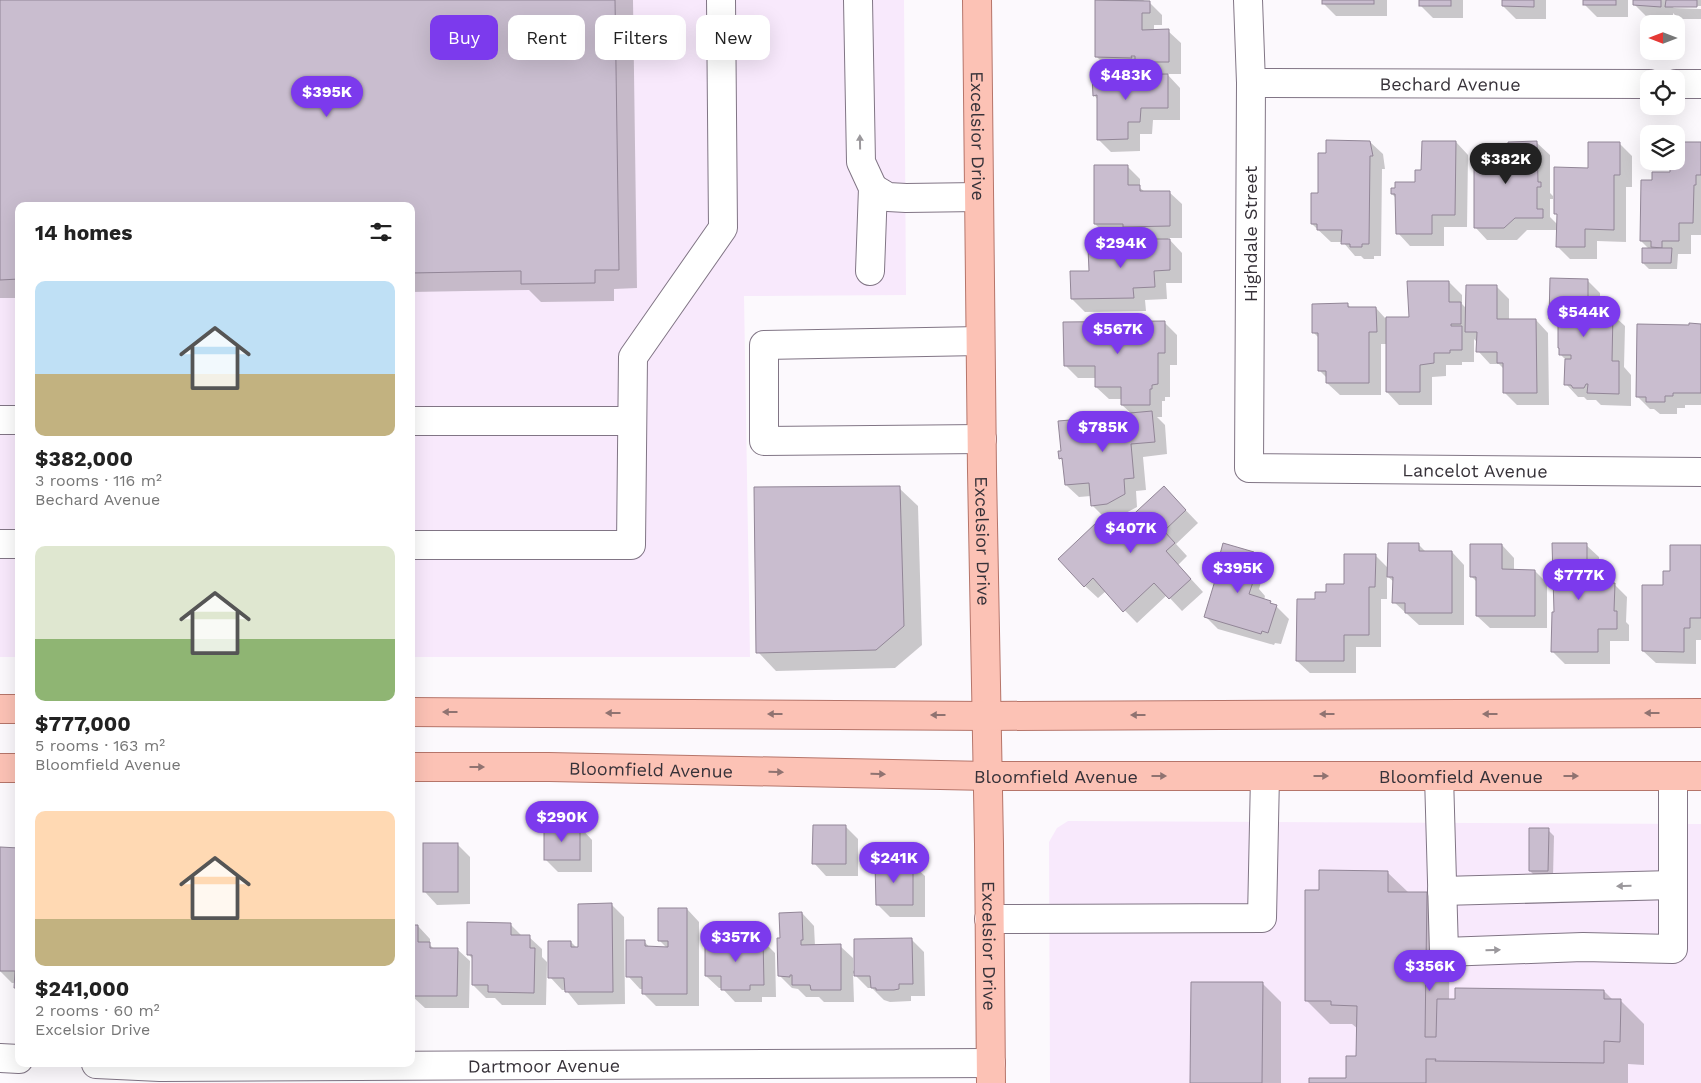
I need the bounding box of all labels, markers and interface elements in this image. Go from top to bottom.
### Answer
chip: Buy [430,15,498,60]
chip: Rent [508,15,585,60]
chip: Filters [595,15,686,60]
chip: New [696,15,770,60]
north arrow [1640,15,1685,60]
map controls [1640,15,1685,170]
pin: $483K [1091,58,1161,101]
text: $483K [1100,65,1152,84]
button: locate [1640,70,1685,115]
street label: Excelsior Drive [967,71,990,201]
street label: Bechard Avenue [1379,73,1521,94]
pin: $395K [292,76,362,118]
text: $395K [302,82,352,101]
button: layers [1640,125,1685,170]
one-way arrow [856,134,864,150]
pin: $382K [1471,142,1541,185]
text: $382K [1481,149,1531,168]
street label: Highdale Street [1240,165,1261,302]
icon: filters [367,218,395,246]
text: 14 homes [35,220,132,245]
pin: $294K [1086,226,1156,269]
text: $294K [1095,233,1147,252]
pin: $544K [1549,296,1619,338]
text: $544K [1558,302,1610,321]
pin: $567K [1083,312,1153,355]
icon: home [170,313,260,403]
text: $567K [1093,319,1143,338]
pin: $785K [1068,410,1138,453]
text: $785K [1078,417,1128,436]
text: $382,000 [35,446,133,471]
street label: Lancelot Avenue [1402,459,1548,481]
text: 3 rooms · 116 m² [35,471,162,490]
street label: Excelsior Drive [972,476,995,606]
text: Bechard Avenue [35,490,160,509]
pin: $407K [1096,512,1166,554]
text: $407K [1105,518,1157,537]
pin: $395K [1203,552,1273,594]
text: $395K [1213,558,1263,577]
pin: $777K [1544,558,1614,601]
text: $777K [1554,565,1604,584]
icon: home [170,578,260,668]
one-way arrow [442,708,458,716]
one-way arrow [605,709,621,717]
one-way arrow [1644,709,1660,717]
one-way arrow [767,710,783,718]
one-way arrow [1319,710,1335,718]
one-way arrow [1482,710,1498,718]
text: $777,000 [35,711,131,736]
one-way arrow [930,711,946,719]
one-way arrow [1130,711,1146,719]
text: 5 rooms · 163 m² [35,736,165,755]
text: Bloomfield Avenue [35,755,181,774]
street label: Bloomfield Avenue [569,757,733,781]
one-way arrow [470,763,486,771]
street label: Bloomfield Avenue [974,765,1138,787]
street label: Bloomfield Avenue [1379,766,1543,787]
one-way arrow [768,768,784,776]
one-way arrow [870,770,886,778]
one-way arrow [1151,772,1167,780]
one-way arrow [1314,772,1330,780]
one-way arrow [1564,772,1580,780]
pin: $290K [527,800,597,843]
text: $290K [536,807,588,826]
pin: $241K [859,842,929,884]
icon: home [170,843,260,933]
text: $241K [870,848,918,867]
street label: Excelsior Drive [979,881,1001,1011]
one-way arrow [1616,882,1632,890]
pin: $357K [701,920,771,963]
text: $357K [711,927,761,946]
one-way arrow [1485,946,1501,954]
pin: $356K [1395,950,1465,992]
text: $356K [1405,956,1455,975]
text: $241,000 [35,976,129,1001]
text: 2 rooms · 60 m² [35,1001,160,1020]
text: Excelsior Drive [35,1020,150,1039]
street label: Dartmoor Avenue [468,1054,620,1076]

